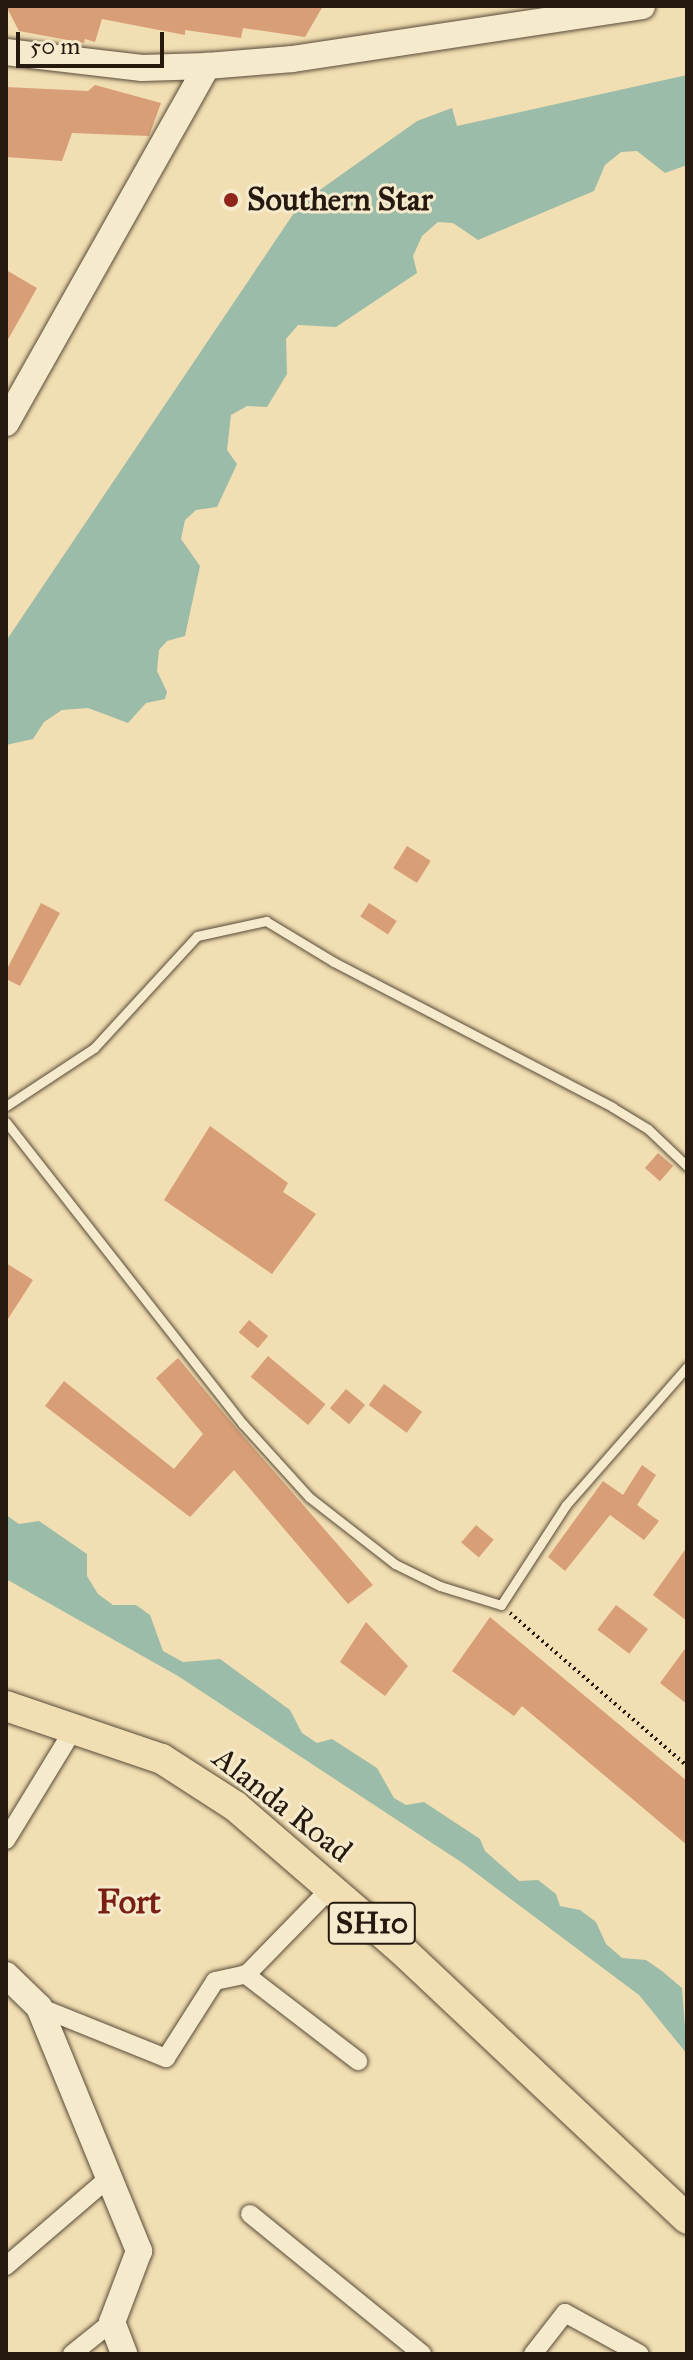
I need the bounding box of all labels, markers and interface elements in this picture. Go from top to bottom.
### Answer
scale bar [20,16,168,66]
text: 50 m [30,31,80,61]
place label: Southern Star [247,181,433,219]
marker: Southern Star [222,191,240,209]
street label: Alanda Road [205,1739,359,1871]
district label: Fort [97,1882,161,1922]
road number: SH10 [326,1897,418,1949]

